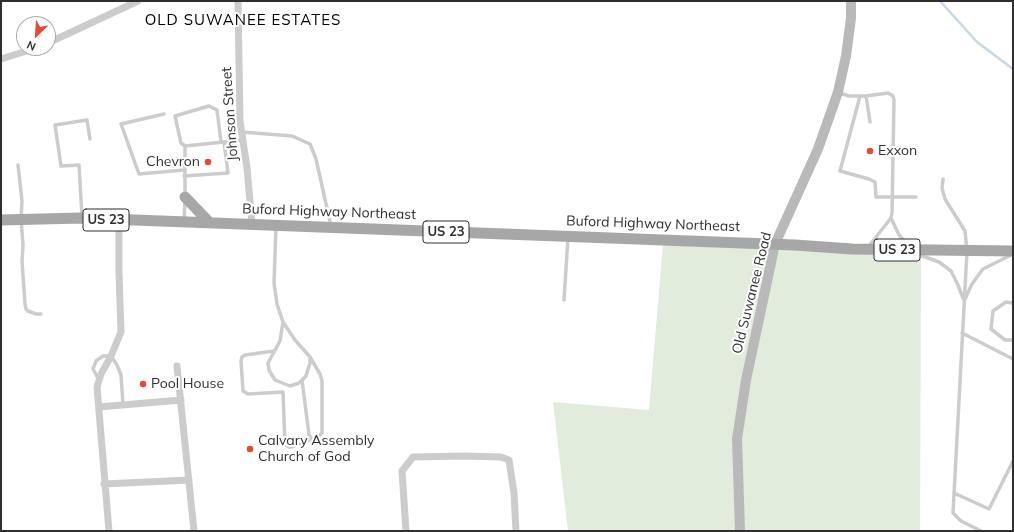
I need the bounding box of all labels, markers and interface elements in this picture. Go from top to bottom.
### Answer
district label: OLD SUWANEE ESTATES [145,11,341,29]
north arrow [16,16,56,56]
text: N [25,38,38,54]
street label: Johnson Street [218,66,242,162]
place label: Exxon [878,143,917,159]
marker: Exxon [865,146,875,156]
place label: Chevron [146,154,200,170]
marker: Chevron [203,157,213,167]
street label: Buford Highway Northeast [242,201,416,223]
road number: US 23 [83,209,129,231]
street label: Buford Highway Northeast [566,213,740,235]
road number: US 23 [423,221,469,243]
street label: Old Suwanee Road [729,230,775,356]
road number: US 23 [874,239,920,261]
place label: Pool House [151,376,224,392]
marker: Pool House [138,379,148,389]
place label: Calvary Assembly Church of God [258,433,375,466]
marker: Calvary Assembly Church of God [245,444,255,454]

